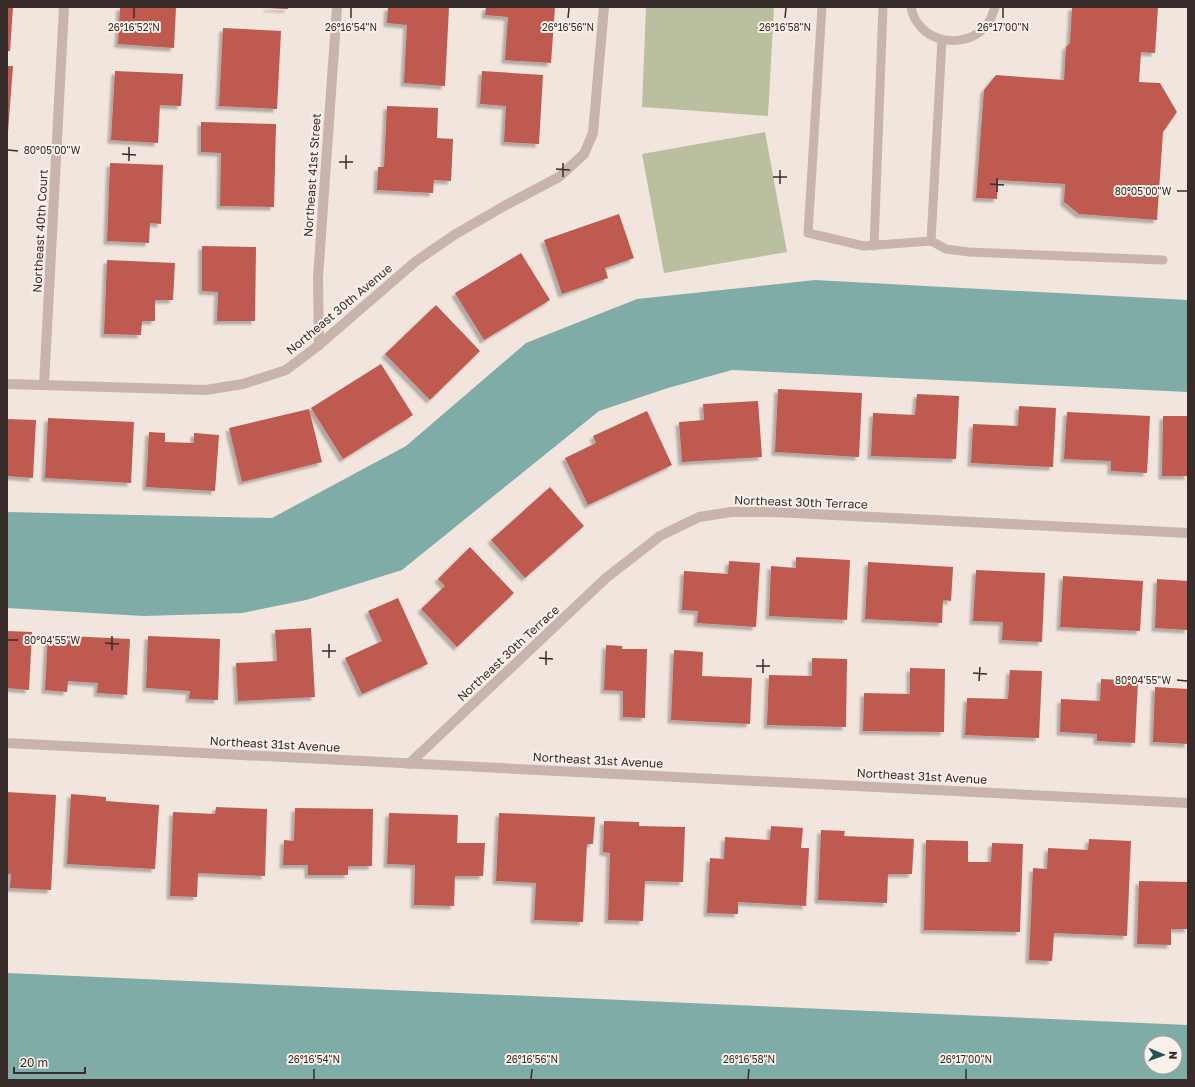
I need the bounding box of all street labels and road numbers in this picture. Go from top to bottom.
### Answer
street label: Northeast 41st Street [300,112,324,237]
street label: Northeast 40th Court [29,169,51,293]
street label: Northeast 30th Avenue [283,260,395,358]
street label: Northeast 30th Terrace [734,492,868,512]
street label: Northeast 30th Terrace [454,602,562,704]
street label: Northeast 31st Avenue [209,733,341,755]
street label: Northeast 31st Avenue [532,749,664,771]
street label: Northeast 31st Avenue [856,765,988,787]

